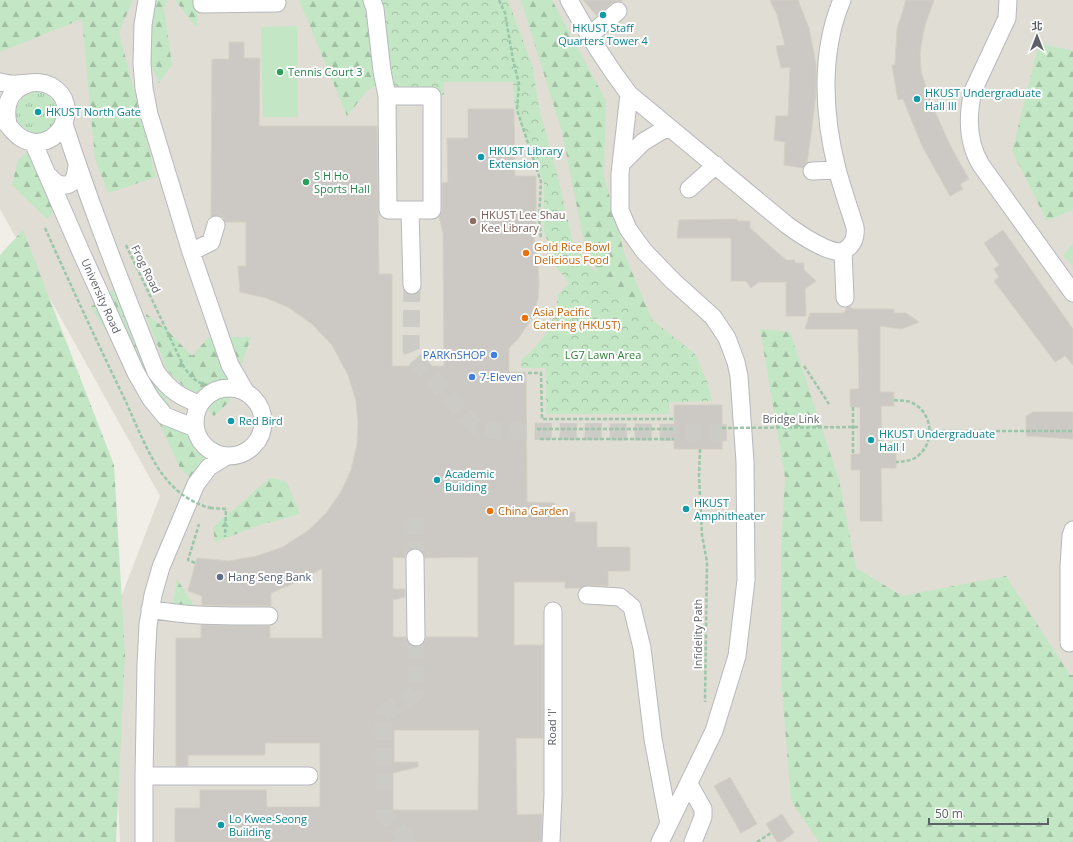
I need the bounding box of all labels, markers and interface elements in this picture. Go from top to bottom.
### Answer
marker: HKUST Staff Quarters Tower 4 [598,10,608,20]
north arrow [1017,16,1057,56]
text: 北 [1032,18,1043,33]
place label: HKUST Staff Quarters Tower 4 [558,20,649,48]
place label: Tennis Court 3 [288,64,362,79]
marker: Tennis Court 3 [275,67,285,77]
place label: HKUST Undergraduate Hall III [925,85,1041,113]
marker: HKUST Undergraduate Hall III [912,94,922,104]
place label: HKUST North Gate [46,104,141,119]
marker: HKUST North Gate [33,107,43,117]
place label: HKUST Library Extension [489,143,563,171]
marker: HKUST Library Extension [476,152,486,162]
place label: S H Ho Sports Hall [314,168,370,196]
marker: S H Ho Sports Hall [301,177,311,187]
place label: HKUST Lee Shau Kee Library [481,207,565,235]
marker: HKUST Lee Shau Kee Library [468,216,478,226]
place label: Gold Rice Bowl Delicious Food [534,239,610,267]
street label: Frog Road [128,242,165,295]
marker: Gold Rice Bowl Delicious Food [521,248,531,258]
street label: University Road [78,256,125,336]
place label: Asia Pacific Catering (HKUST) [533,304,620,332]
marker: Asia Pacific Catering (HKUST) [520,313,530,323]
place label: PARKnSHOP [423,347,486,362]
park label: LG7 Lawn Area [565,347,641,362]
marker: PARKnSHOP [489,350,499,360]
place label: 7-Eleven [480,369,523,384]
marker: 7-Eleven [467,372,477,382]
street label: Bridge Link [762,411,820,426]
place label: Red Bird [239,413,283,428]
marker: Red Bird [226,416,236,426]
place label: HKUST Undergraduate Hall I [879,426,995,454]
marker: HKUST Undergraduate Hall I [866,435,876,445]
place label: Academic Building [445,466,494,494]
marker: Academic Building [432,475,442,485]
place label: HKUST Amphitheater [694,495,765,523]
place label: China Garden [498,503,568,518]
marker: HKUST Amphitheater [681,504,691,514]
marker: China Garden [485,506,495,516]
place label: Hang Seng Bank [228,569,312,584]
marker: Hang Seng Bank [215,572,225,582]
street label: Infidelity Path [690,599,705,669]
street label: Road 'I' [544,708,559,746]
scale bar [929,800,1048,826]
text: 50 m [935,805,963,822]
place label: Lo Kwee-Seong Building [229,811,307,839]
marker: Lo Kwee-Seong Building [216,820,226,830]

